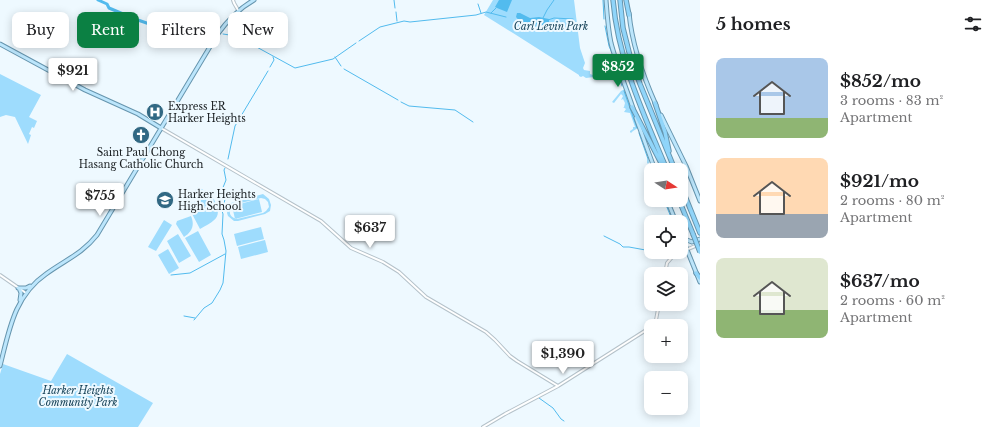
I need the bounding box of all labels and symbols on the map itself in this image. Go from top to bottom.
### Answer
park label: Carl Levin Park [514,20,588,33]
pin: $852 [594,54,642,88]
pin: $921 [49,58,97,92]
place label: Express ER Harker Heights [168,100,246,125]
hospital icon: Express ER Harker Heights [145,102,165,122]
church icon: Saint Paul Chong Hasang Catholic Church [131,125,151,145]
place label: Saint Paul Chong Hasang Catholic Church [79,146,203,171]
north arrow [644,163,688,207]
pin: $755 [76,183,124,217]
place label: Harker Heights High School [178,188,256,213]
school or university icon: Harker Heights High School [155,190,175,210]
pin: $637 [346,215,394,249]
pin: $1,390 [530,341,596,375]
park label: Harker Heights Community Park [39,384,117,409]

